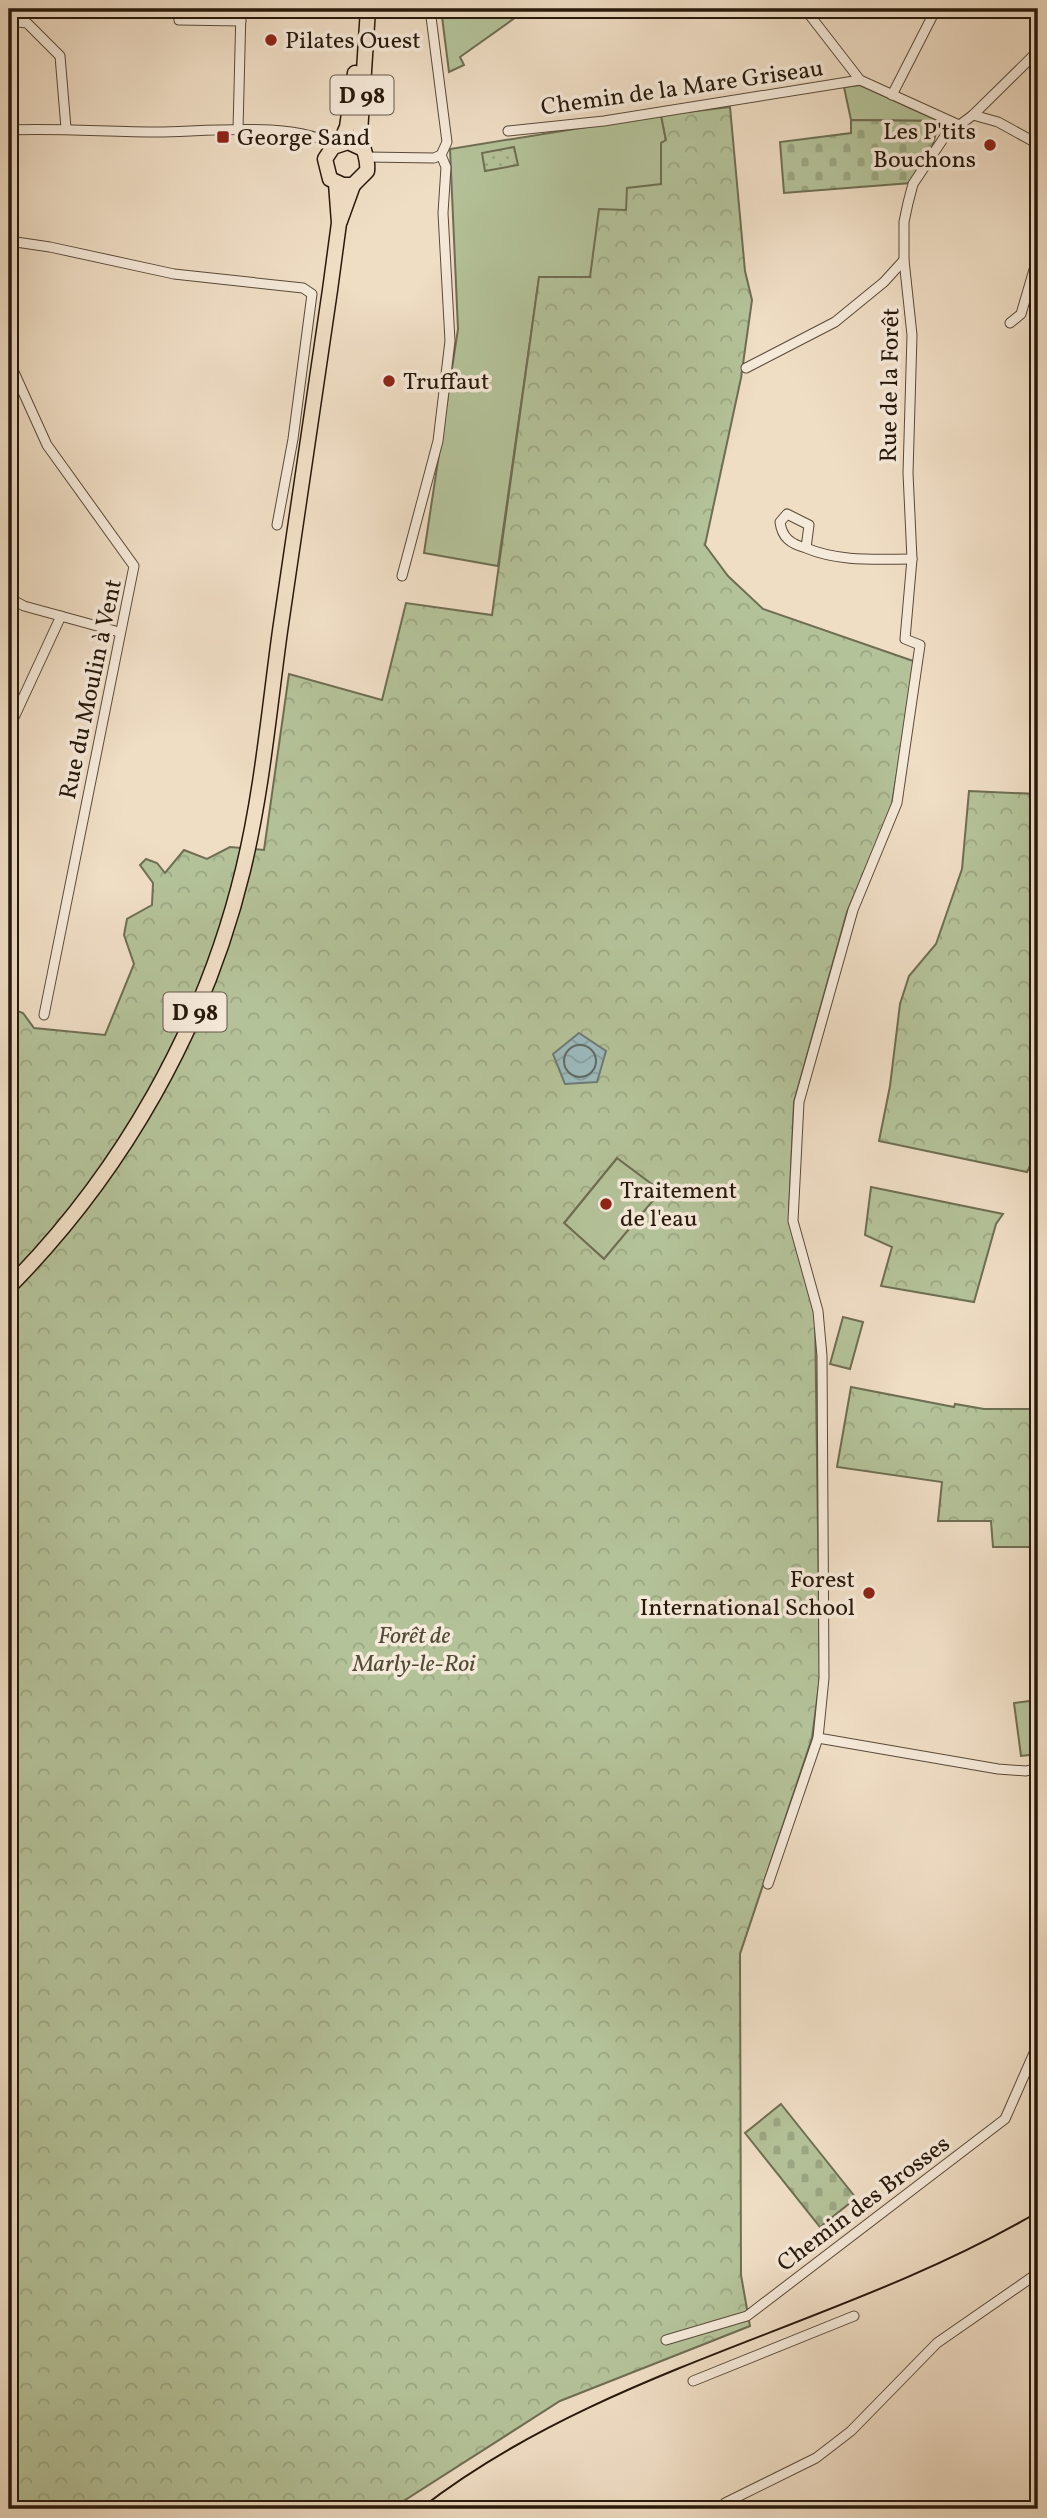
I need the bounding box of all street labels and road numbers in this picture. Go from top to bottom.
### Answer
street label: Chemin de la Mare Griseau [539,52,826,126]
road number: D 98 [330,76,394,114]
street label: Rue de la Forêt [873,307,909,463]
street label: Rue du Moulin à Vent [52,576,132,803]
road number: D 98 [164,993,227,1032]
street label: Chemin des Brosses [771,2128,958,2281]

